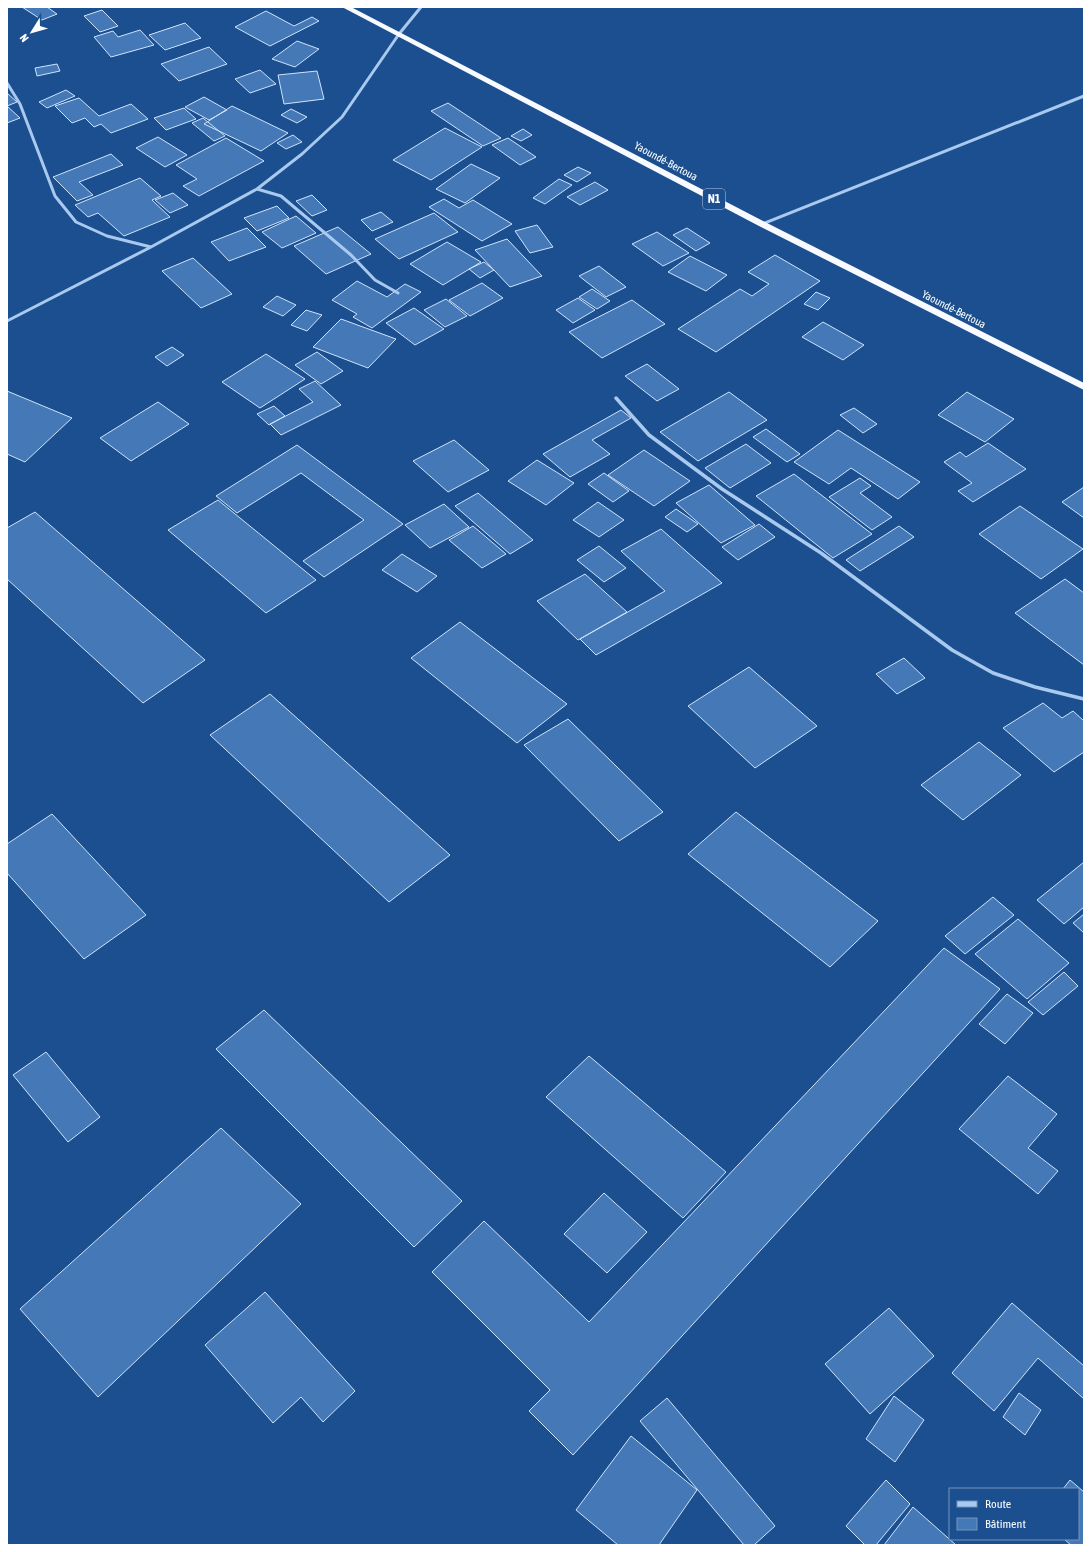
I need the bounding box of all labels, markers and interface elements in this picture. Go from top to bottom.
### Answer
north arrow [12,12,52,52]
text: N [17,32,31,44]
street label: Yaoundé-Bertoua [632,139,700,183]
road number: N1 [703,189,725,209]
street label: Yaoundé-Bertoua [920,288,988,330]
legend [949,1488,1079,1540]
text: Route [985,1497,1011,1511]
text: Bâtiment [985,1517,1026,1531]

